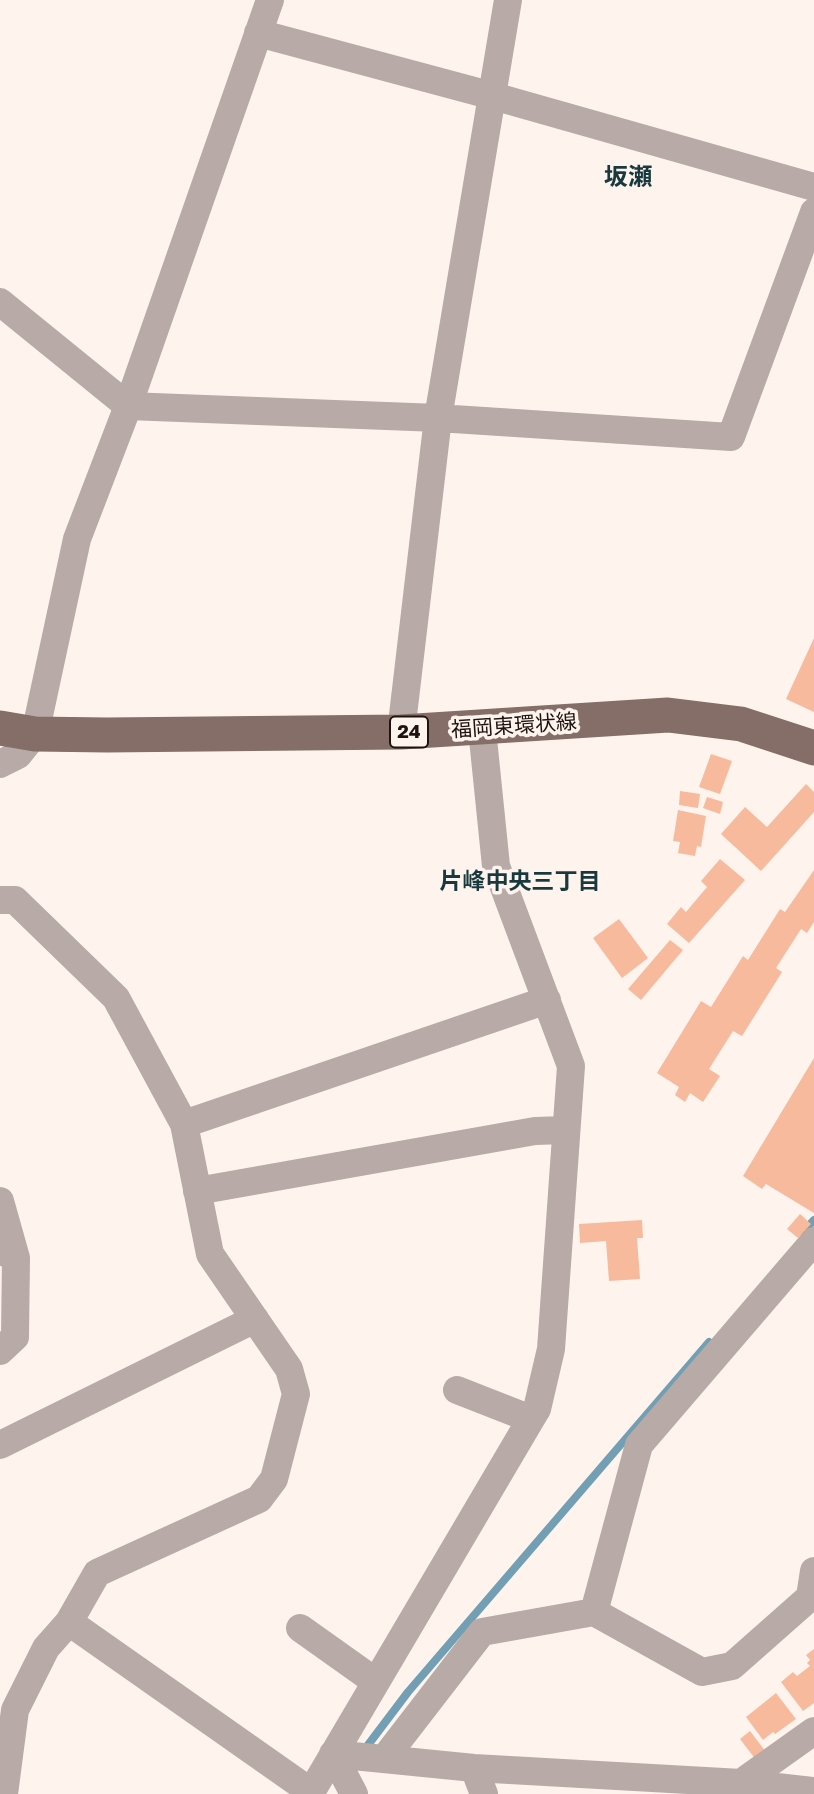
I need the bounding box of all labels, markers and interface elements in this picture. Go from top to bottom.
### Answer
district label: 坂瀬 [604,163,652,191]
street label: 福岡東環状線 [450,709,578,743]
road number: 24 [390,716,428,748]
district label: 片峰中央三丁目 [440,868,600,896]

